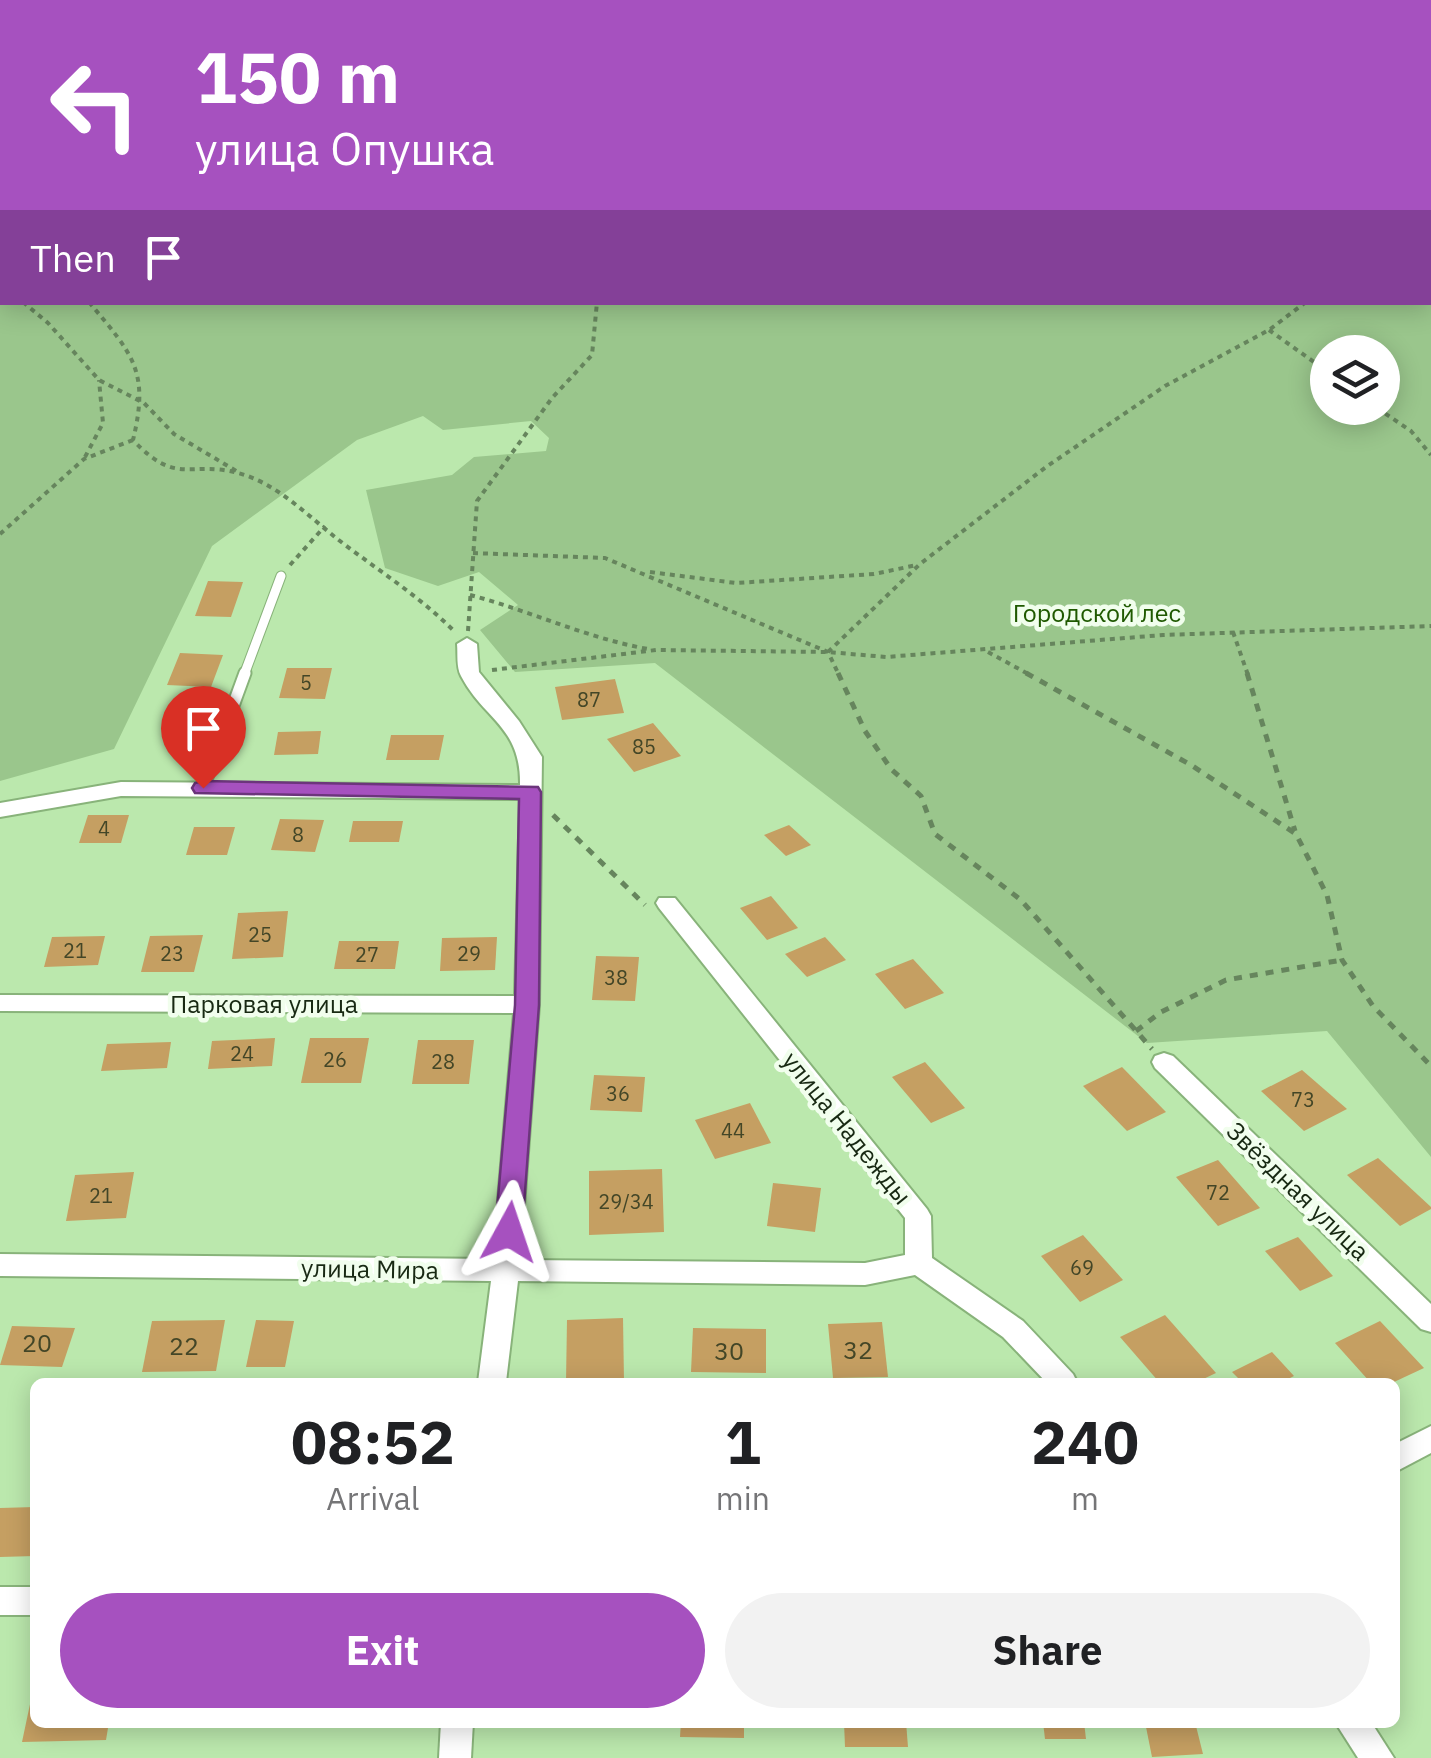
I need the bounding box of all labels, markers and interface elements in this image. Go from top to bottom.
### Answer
text: 150 m [195,31,400,122]
icon: left [30,40,160,170]
text: улица Опушка [195,119,495,177]
icon: arrive [136,230,191,285]
text: Then [30,233,116,282]
map controls [1310,335,1400,425]
button: layers [1310,335,1400,425]
park label: Городской лес [1013,596,1181,629]
house number: 5 [300,669,312,696]
pin [161,686,246,789]
house number: 87 [577,686,601,713]
icon: arrive [176,701,231,756]
house number: 85 [632,733,656,760]
house number: 4 [98,815,110,842]
house number: 8 [292,821,304,848]
house number: 25 [248,921,272,948]
house number: 21 [63,937,87,964]
house number: 23 [160,940,184,967]
house number: 29 [457,940,481,967]
house number: 27 [355,941,379,968]
house number: 38 [604,964,628,991]
street label: Парковая улица [170,987,358,1020]
house number: 24 [230,1040,254,1067]
street label: улица Надежды [776,1044,919,1211]
house number: 26 [323,1046,347,1073]
house number: 28 [431,1048,455,1075]
house number: 36 [606,1080,630,1107]
house number: 73 [1291,1086,1315,1113]
street label: Звёздная улица [1220,1114,1377,1267]
house number: 44 [721,1117,745,1144]
house number: 72 [1206,1179,1230,1206]
position arrow [457,1180,561,1284]
house number: 21 [89,1182,113,1209]
house number: 29/34 [598,1188,654,1215]
street label: улица Мира [301,1251,439,1286]
house number: 69 [1070,1254,1094,1281]
house number: 20 [22,1326,52,1359]
house number: 22 [169,1329,199,1362]
house number: 32 [843,1333,873,1366]
house number: 30 [714,1334,744,1367]
text: 08:52 [291,1402,455,1481]
text: 1 [725,1402,761,1481]
text: 240 [1031,1402,1139,1481]
text: Arrival [326,1477,420,1519]
text: min [716,1477,770,1519]
text: m [1071,1477,1099,1519]
button: Exit [60,1593,705,1708]
button: Share [725,1593,1370,1708]

